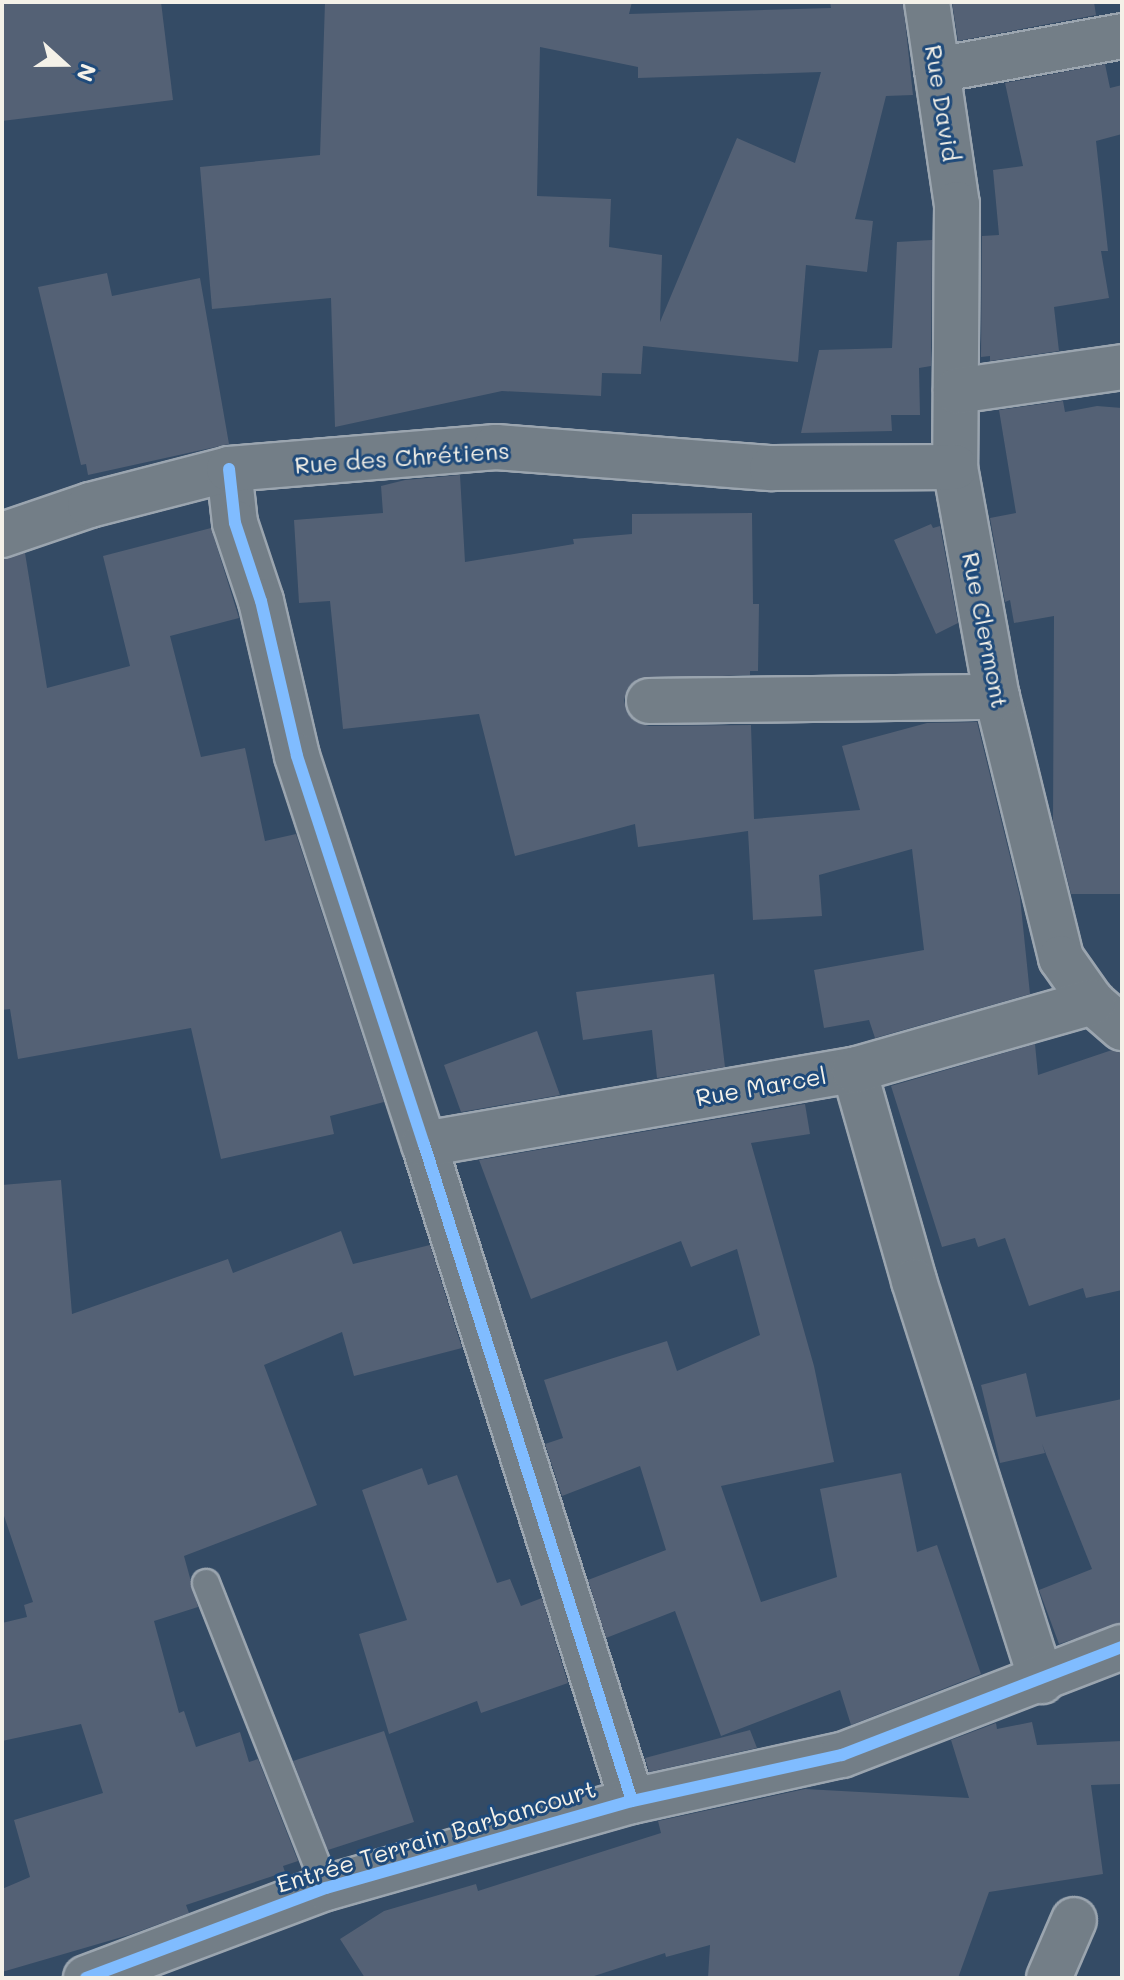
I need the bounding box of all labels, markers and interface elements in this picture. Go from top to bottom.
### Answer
north arrow [24,24,104,104]
street label: Rue David [920,43,966,163]
text: N [70,60,103,86]
street label: Rue des Chrétiens [293,435,511,479]
street label: Rue Clermont [957,550,1015,710]
street label: Rue Marcel [693,1060,829,1112]
street label: Entrée Terrain Barbancourt [273,1774,599,1898]

